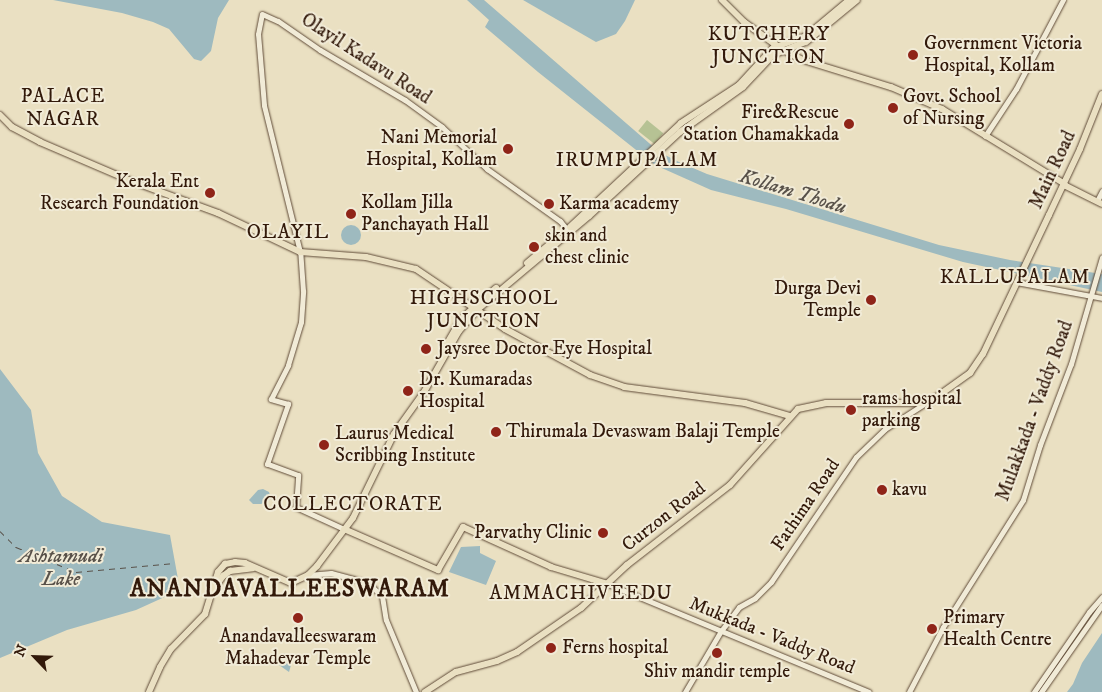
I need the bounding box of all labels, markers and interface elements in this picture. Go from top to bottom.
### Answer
street label: Olayil Kadavu Road [297,8,435,110]
district label: KUTCHERY JUNCTION [707,22,831,69]
place label: Government Victoria Hospital, Kollam [924,33,1082,77]
marker: Government Victoria Hospital, Kollam [906,48,920,62]
district label: PALACE NAGAR [20,85,106,132]
place label: Govt. School of Nursing [903,86,1001,130]
place label: Fire&Rescue Station Chamakkada [683,102,839,146]
marker: Govt. School of Nursing [887,102,899,114]
marker: Fire&Rescue Station Chamakkada [843,118,855,130]
place label: Nani Memorial Hospital, Kollam [366,127,497,171]
street label: Main Road [1025,127,1081,213]
marker: Nani Memorial Hospital, Kollam [501,142,515,156]
district label: IRUMPUPALAM [554,148,720,172]
water label: Kollam Thodu [737,164,849,220]
place label: Kerala Ent Research Foundation [40,171,199,215]
marker: Kerala Ent Research Foundation [203,186,217,200]
place label: Kollam Jilla Panchayath Hall [361,192,489,236]
place label: Karma academy [559,193,679,215]
marker: Karma academy [543,198,555,210]
marker: Kollam Jilla Panchayath Hall [345,208,357,220]
district label: OLAYIL [246,220,330,244]
place label: skin and chest clinic [545,225,629,269]
marker: skin and chest clinic [527,240,541,254]
district label: KALLUPALAM [939,265,1091,289]
place label: Durga Devi Temple [774,278,861,322]
district label: HIGHSCHOOL JUNCTION [409,286,559,333]
marker: Durga Devi Temple [865,294,877,306]
street label: Mulakkada - Vaddy Road [992,318,1078,504]
place label: Jaysree Doctor Eye Hospital [437,338,652,360]
marker: Jaysree Doctor Eye Hospital [419,342,433,356]
place label: Dr. Kumaradas Hospital [419,369,532,413]
marker: Dr. Kumaradas Hospital [401,384,415,398]
place label: rams hospital parking [862,388,962,432]
marker: rams hospital parking [844,403,858,417]
place label: Thirumala Devaswam Balaji Temple [506,421,780,443]
place label: Laurus Medical Scribbing Institute [335,423,475,467]
marker: Thirumala Devaswam Balaji Temple [490,426,502,438]
marker: Laurus Medical Scribbing Institute [317,438,331,452]
street label: Fathima Road [767,455,845,555]
street label: Curzon Road [618,477,710,557]
place label: kavu [892,479,927,501]
marker: kavu [876,484,888,496]
district label: COLLECTORATE [262,492,444,516]
place label: Parvathy Clinic [474,522,592,544]
marker: Parvathy Clinic [596,526,610,540]
water label: Ashtamudi Lake [19,545,103,592]
district label: ANANDAVALLEESWARAM [128,576,452,604]
district label: AMMACHIVEEDU [488,581,674,605]
street label: Mukkada - Vaddy Road [686,592,858,680]
place label: Primary Health Centre [943,607,1052,651]
marker: Anandavalleeswaram Mahadevar Temple [292,612,304,624]
marker: Primary Health Centre [925,622,939,636]
place label: Anandavalleeswaram Mahadevar Temple [220,626,376,670]
north arrow [10,632,60,682]
place label: Ferns hospital [562,637,668,659]
marker: Ferns hospital [544,641,558,655]
text: N [11,642,32,660]
marker: Shiv mandir temple [711,647,723,659]
place label: Shiv mandir temple [644,661,790,683]

